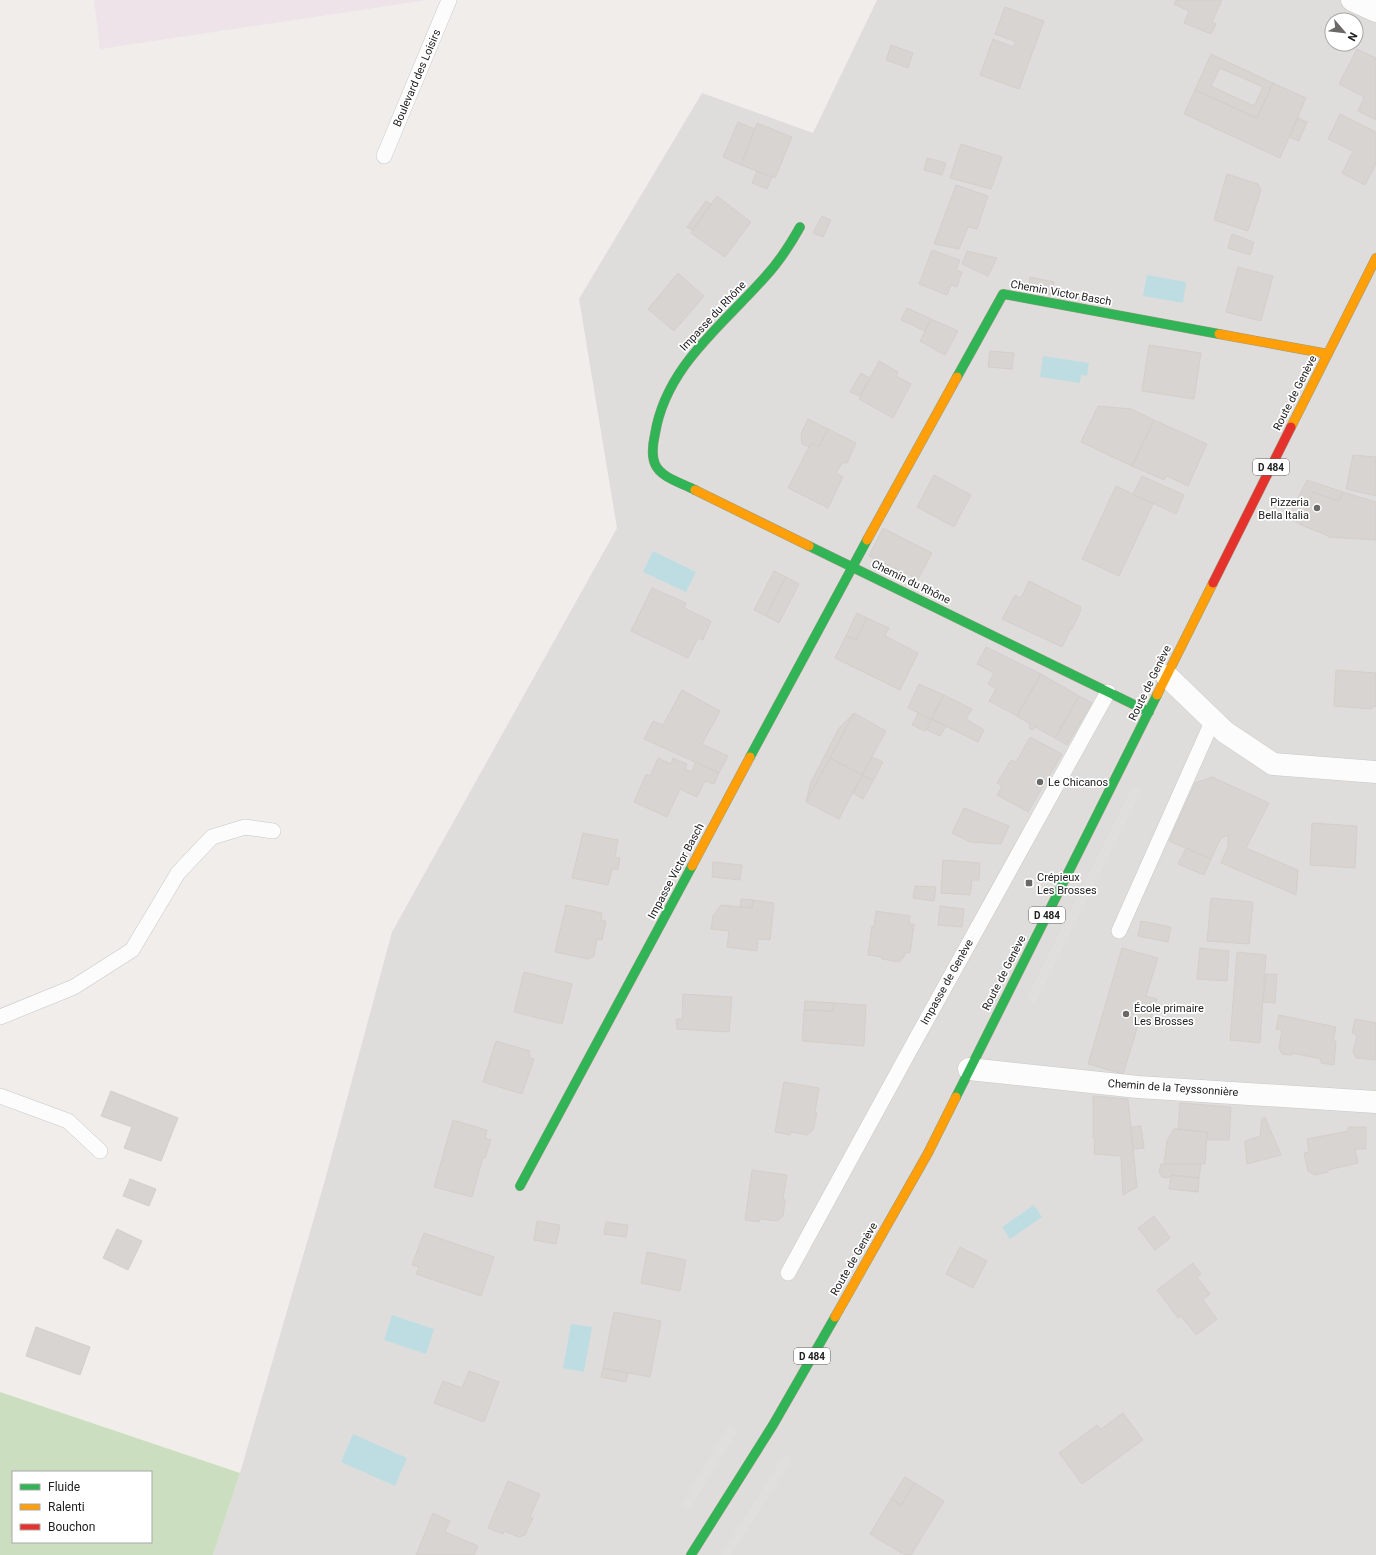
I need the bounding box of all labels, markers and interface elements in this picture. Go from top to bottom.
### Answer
north arrow [1324,12,1364,52]
street label: Boulevard des Loisirs [391,27,444,129]
text: N [1345,30,1360,43]
street label: Impasse du Rhône [677,278,749,354]
street label: Chemin Victor Basch [1010,278,1112,308]
street label: Route de Genève [1271,353,1320,433]
road number: D 484 [1253,459,1289,475]
place label: Pizzeria Bella Italia [1258,496,1309,522]
marker: Pizzeria Bella Italia [1312,503,1322,513]
street label: Chemin du Rhône [869,557,953,607]
street label: Route de Genève [1126,643,1174,723]
place label: Le Chicanos [1048,776,1108,789]
marker: Le Chicanos [1035,777,1045,787]
street label: Impasse Victor Basch [645,821,707,921]
place label: Crépieux Les Brosses [1037,871,1097,897]
marker: Crépieux Les Brosses [1024,878,1034,888]
road number: D 484 [1029,907,1065,923]
street label: Route de Genève [980,933,1029,1013]
street label: Impasse de Genève [918,937,976,1027]
place label: École primaire Les Brosses [1134,1002,1204,1028]
marker: École primaire Les Brosses [1121,1009,1131,1019]
street label: Chemin de la Teyssonnière [1107,1077,1239,1099]
street label: Route de Genève [828,1220,880,1298]
road number: D 484 [794,1348,830,1364]
legend [12,1471,152,1543]
text: Fluide [48,1480,80,1494]
text: Ralenti [48,1500,85,1514]
text: Bouchon [48,1520,95,1534]

